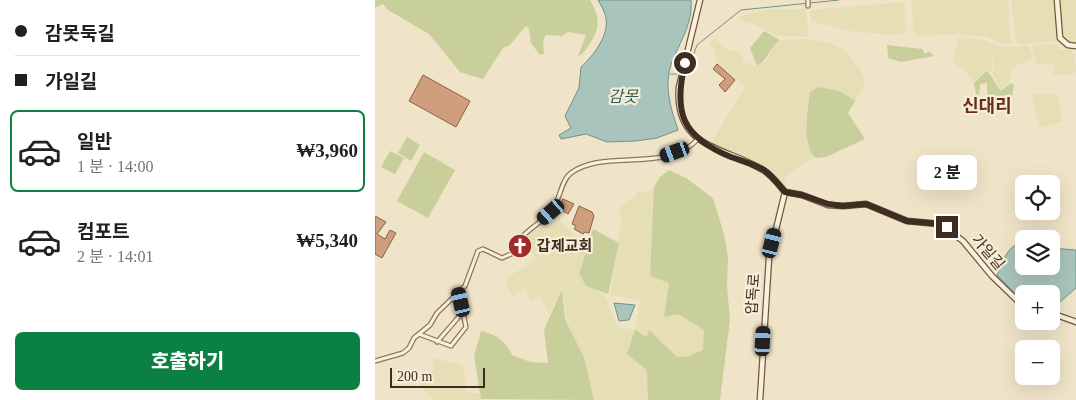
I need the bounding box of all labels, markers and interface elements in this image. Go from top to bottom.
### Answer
text: 감못둑길 [45,23,115,44]
route start [674,52,696,74]
text: 가일길 [45,71,97,92]
water label: 감못 [608,88,639,105]
district label: 신대리 [962,96,1012,116]
icon: car [17,129,62,174]
text: 일반 [77,131,112,152]
text: ₩3,960 [296,140,358,161]
car [658,140,691,164]
callout: 2 분 [917,154,977,190]
text: 1 분 · 14:00 [77,158,154,175]
text: 2 분 [934,164,960,181]
map controls [1015,175,1060,385]
button: locate [1015,175,1060,220]
car [534,196,567,228]
route end [936,216,958,238]
icon: car [17,219,62,264]
text: 컴포트 [77,221,129,242]
car [761,227,782,259]
text: ₩5,340 [296,230,358,251]
button: layers [1015,230,1060,275]
street label: 가일길 [968,231,1008,273]
church icon: 갑제교회 [507,233,533,259]
place label: 갑제교회 [537,238,592,254]
text: 2 분 · 14:01 [77,248,154,265]
street label: 압독로 [744,273,762,315]
button: + [1015,285,1060,330]
car [450,286,471,318]
car [754,326,771,356]
button: 호출하기 [15,332,360,390]
button: − [1015,340,1060,385]
scale bar [390,365,485,388]
text: 200 m [397,369,432,384]

